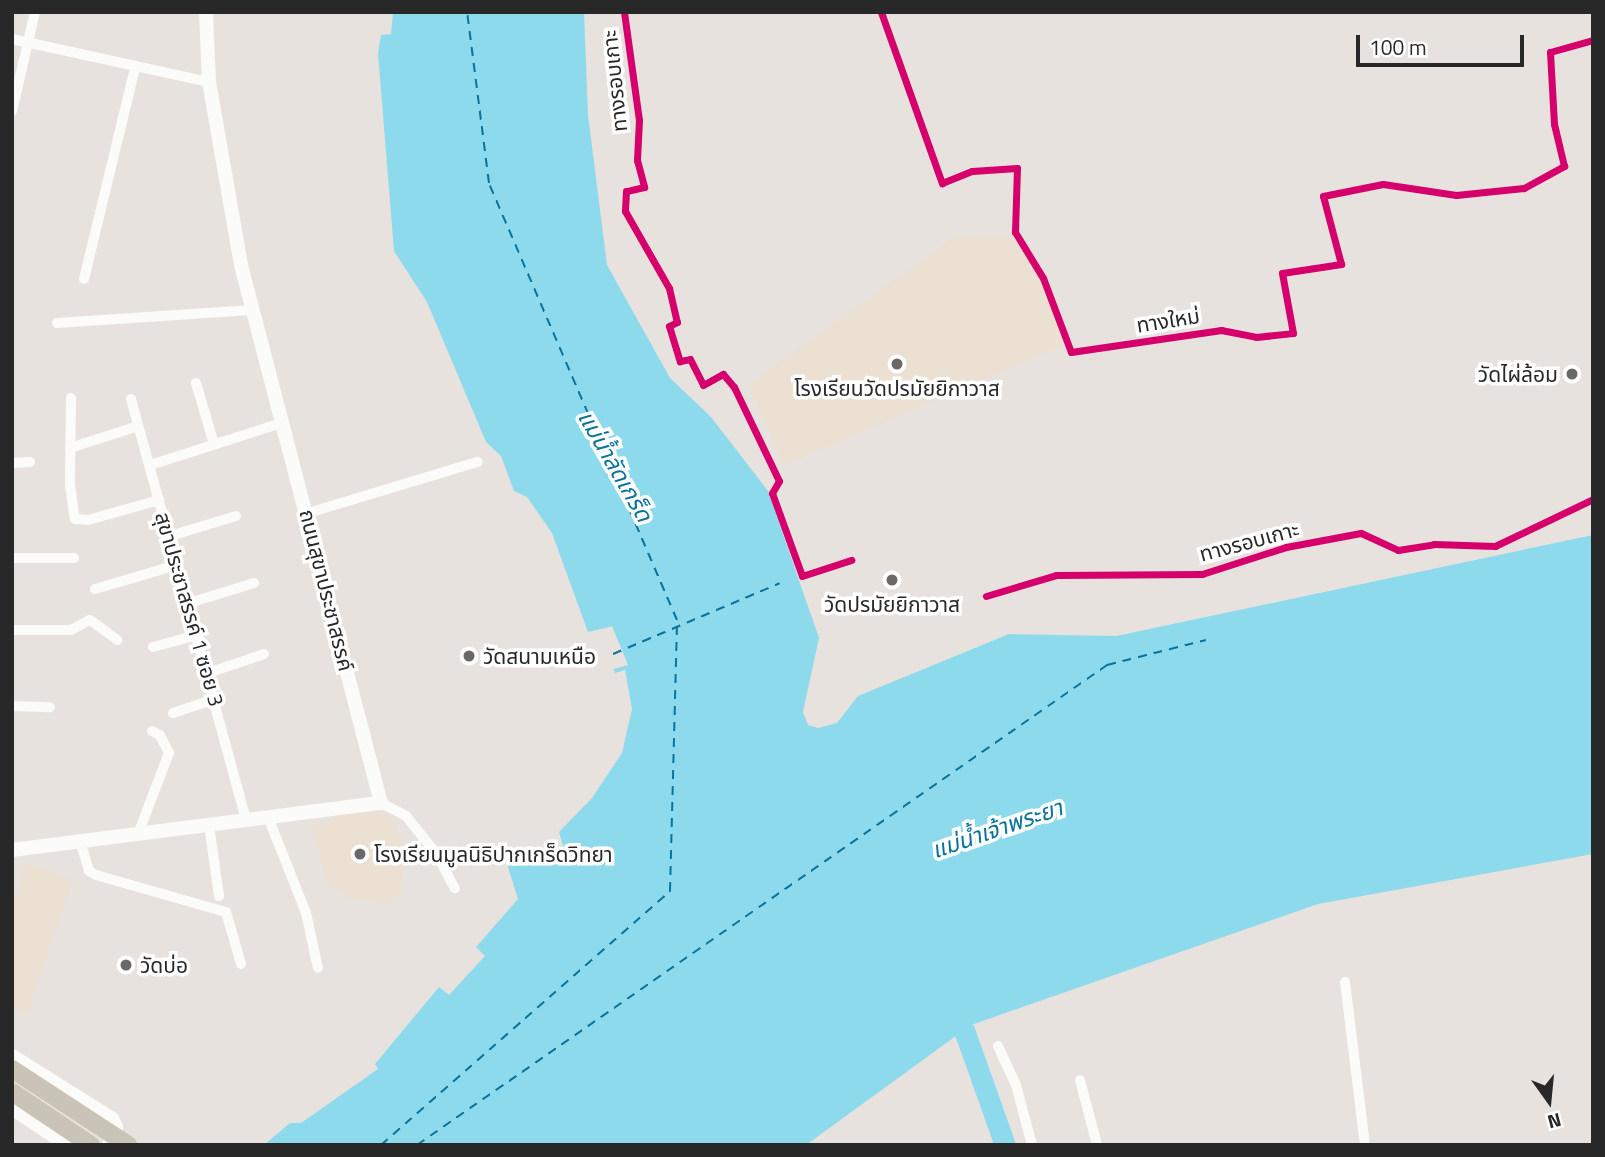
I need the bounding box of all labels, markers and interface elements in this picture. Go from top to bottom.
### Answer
scale bar [1360,21,1528,65]
street label: ทางรอบเกาะ [596,29,632,133]
text: 100 m [1369,31,1426,63]
street label: ทางใหม่ [1134,303,1202,337]
marker: โรงเรียนวัดปรมัยยิกาวาส [889,356,905,372]
place label: วัดไผ่ล้อม [1478,361,1558,387]
marker: วัดไผ่ล้อม [1564,366,1580,382]
place label: โรงเรียนวัดปรมัยยิกาวาส [794,375,1000,401]
water label: แม่น้ำลัดเกร็ด [572,405,658,527]
street label: ถนนสุขาประชาสรรค์ [295,506,359,674]
street label: สุขาประชาสรรค์ 1 ซอย 3 [150,509,230,709]
street label: ทางรอบเกาะ [1196,516,1302,566]
marker: วัดปรมัยยิกาวาส [884,572,900,588]
place label: วัดปรมัยยิกาวาส [824,591,960,617]
place label: วัดสนามเหนือ [483,643,596,669]
marker: วัดสนามเหนือ [461,648,477,664]
water label: แม่น้ำเจ้าพระยา [928,794,1066,864]
place label: โรงเรียนมูลนิธิปากเกร็ดวิทยา [374,841,612,867]
marker: โรงเรียนมูลนิธิปากเกร็ดวิทยา [352,846,368,862]
place label: วัดบ่อ [140,952,188,978]
marker: วัดบ่อ [118,957,134,973]
north arrow [1514,1066,1584,1136]
text: N [1544,1106,1565,1137]

